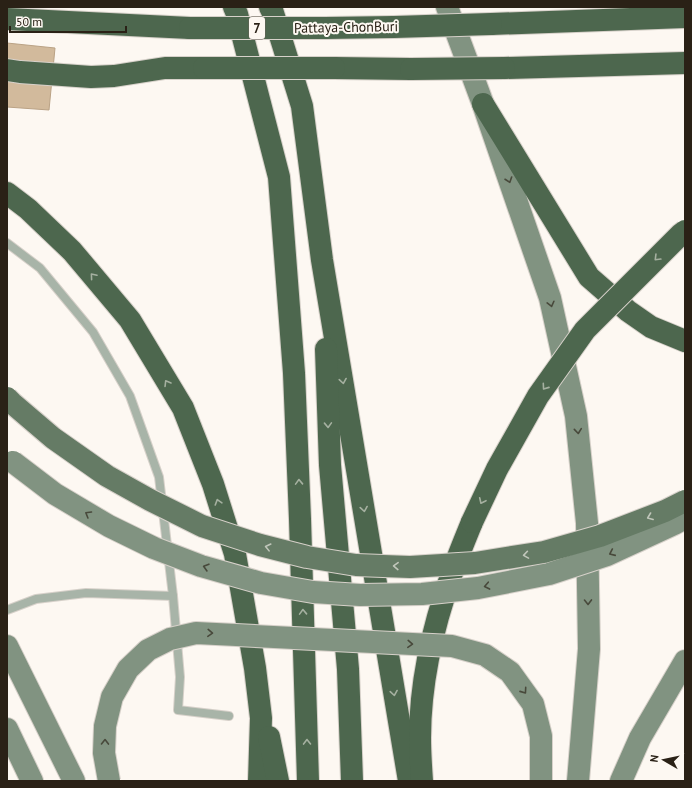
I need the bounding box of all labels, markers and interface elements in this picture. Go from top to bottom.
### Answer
scale bar [10,8,126,34]
text: 50 m [16,14,42,29]
road number: 7 [249,17,265,39]
street label: Pattaya-ChonBuri [294,17,398,37]
one-way arrow [505,177,513,184]
one-way arrow [654,253,662,261]
one-way arrow [91,274,98,281]
one-way arrow [546,300,554,307]
one-way arrow [338,378,346,384]
one-way arrow [165,380,172,387]
one-way arrow [542,383,549,390]
one-way arrow [324,422,332,428]
one-way arrow [573,428,582,434]
one-way arrow [295,479,303,485]
one-way arrow [479,497,487,504]
one-way arrow [215,499,223,506]
one-way arrow [359,506,368,512]
one-way arrow [85,511,92,519]
one-way arrow [646,513,653,521]
one-way arrow [265,544,271,552]
one-way arrow [609,548,616,556]
one-way arrow [522,550,529,559]
one-way arrow [393,562,399,571]
one-way arrow [203,563,210,572]
one-way arrow [483,582,490,590]
one-way arrow [584,599,592,605]
one-way arrow [299,609,308,615]
one-way arrow [207,629,213,638]
one-way arrow [407,640,413,648]
one-way arrow [519,687,527,694]
one-way arrow [390,690,398,696]
one-way arrow [100,739,109,745]
one-way arrow [303,739,311,745]
north arrow [644,740,684,780]
text: N [647,754,662,763]

